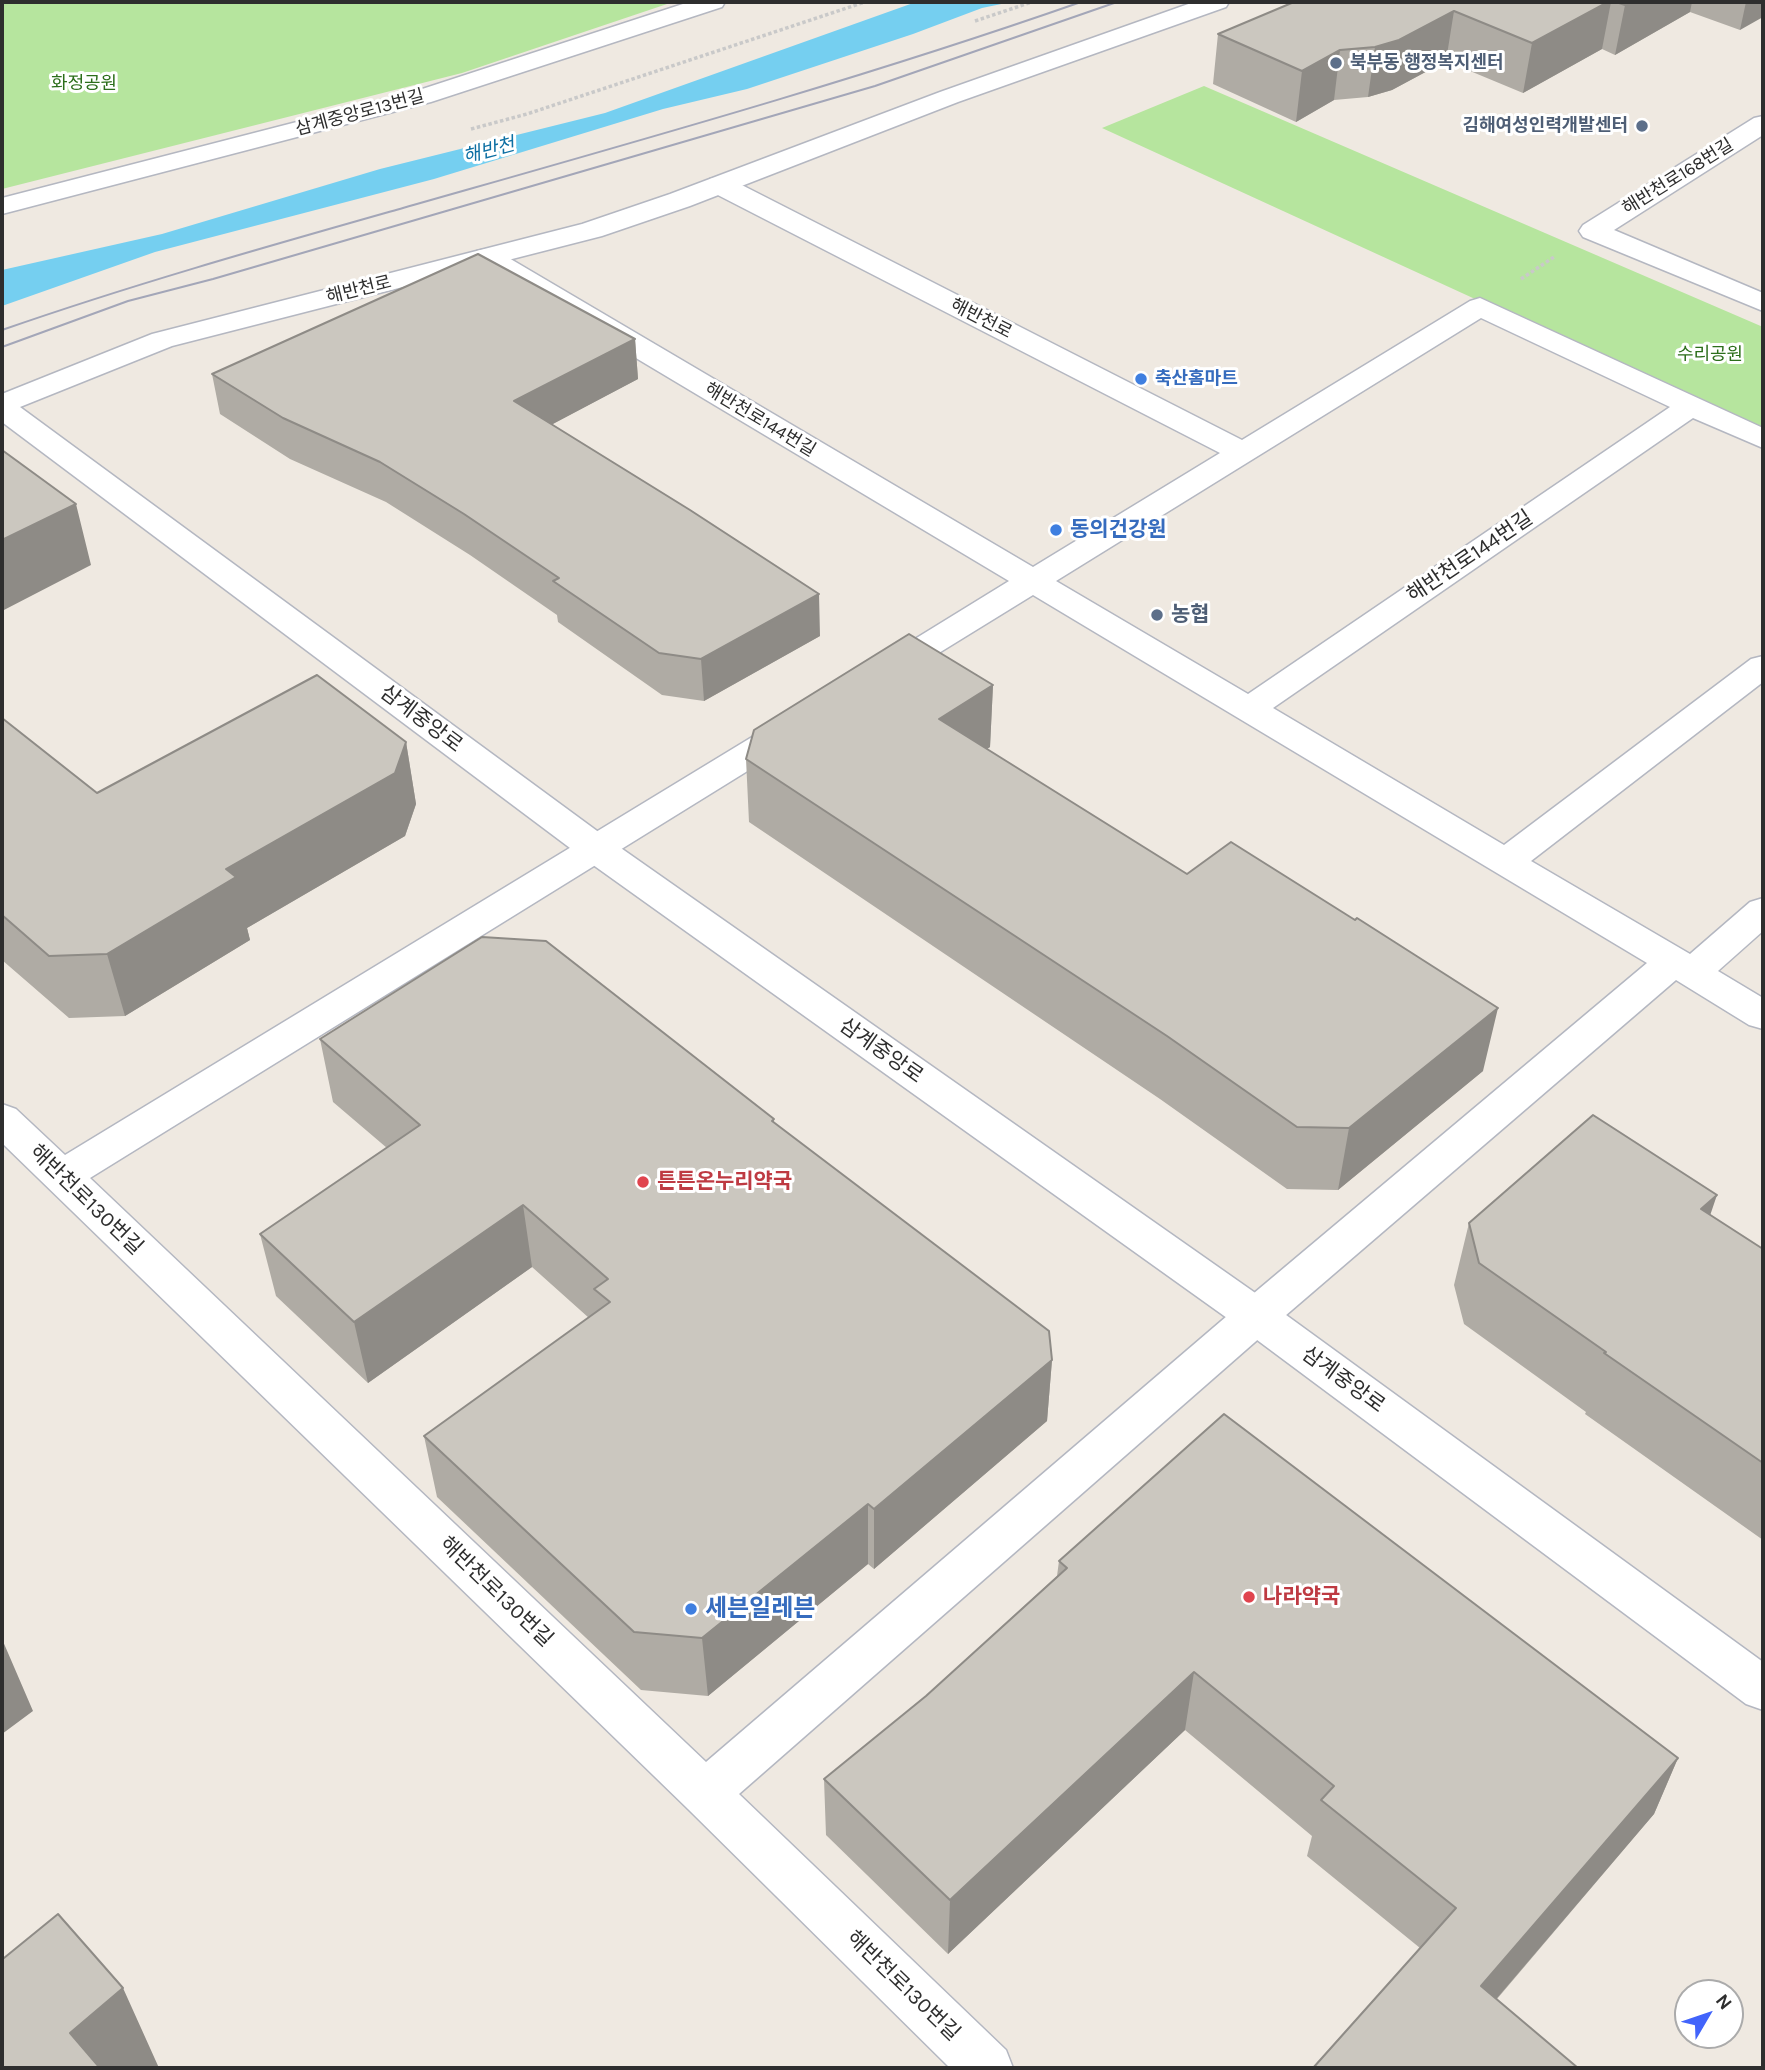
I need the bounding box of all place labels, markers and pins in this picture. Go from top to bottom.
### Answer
place label: 북부동 행정복지센터 [1350,52,1504,74]
marker: 북부동 행정복지센터 [1328,55,1344,71]
place label: 김해여성인력개발센터 [1462,115,1628,137]
marker: 김해여성인력개발센터 [1634,118,1650,134]
place label: 축산홈마트 [1155,368,1238,390]
marker: 축산홈마트 [1133,371,1149,387]
place label: 동의건강원 [1070,517,1167,543]
marker: 동의건강원 [1048,522,1064,538]
place label: 농협 [1171,602,1210,628]
marker: 농협 [1149,607,1165,623]
place label: 튼튼온누리약국 [657,1169,792,1195]
marker: 튼튼온누리약국 [635,1174,651,1190]
place label: 나라약국 [1263,1584,1340,1610]
marker: 나라약국 [1241,1589,1257,1605]
place label: 세븐일레븐 [705,1595,815,1623]
marker: 세븐일레븐 [683,1601,699,1617]

